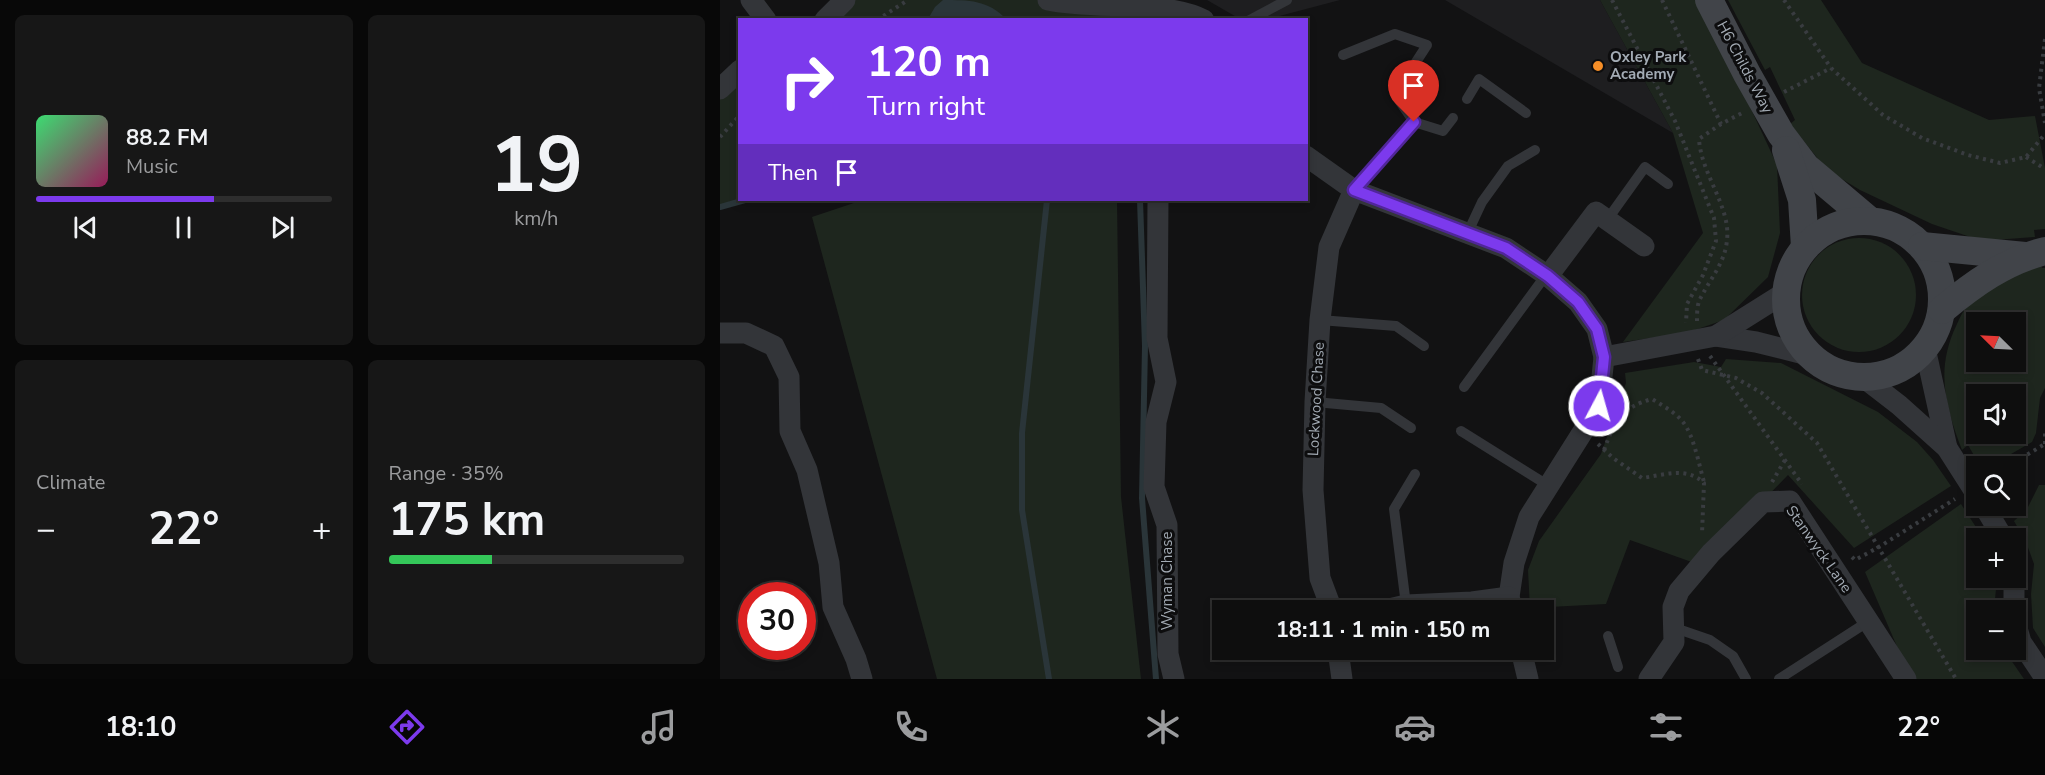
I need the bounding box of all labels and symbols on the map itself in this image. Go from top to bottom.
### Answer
street label: H6 Childs Way [1712,17,1778,117]
place label: Oxley Park Academy [1610,47,1687,84]
marker: Oxley Park Academy [1591,59,1605,73]
pin [1388,60,1439,122]
north arrow [1966,312,2026,372]
street label: Lockwood Chase [1303,341,1329,457]
position arrow [1567,374,1631,438]
street label: Stanwyck Lane [1781,501,1857,597]
street label: Wyman Chase [1157,532,1177,630]
speed limit sign: 30 [738,582,816,660]

